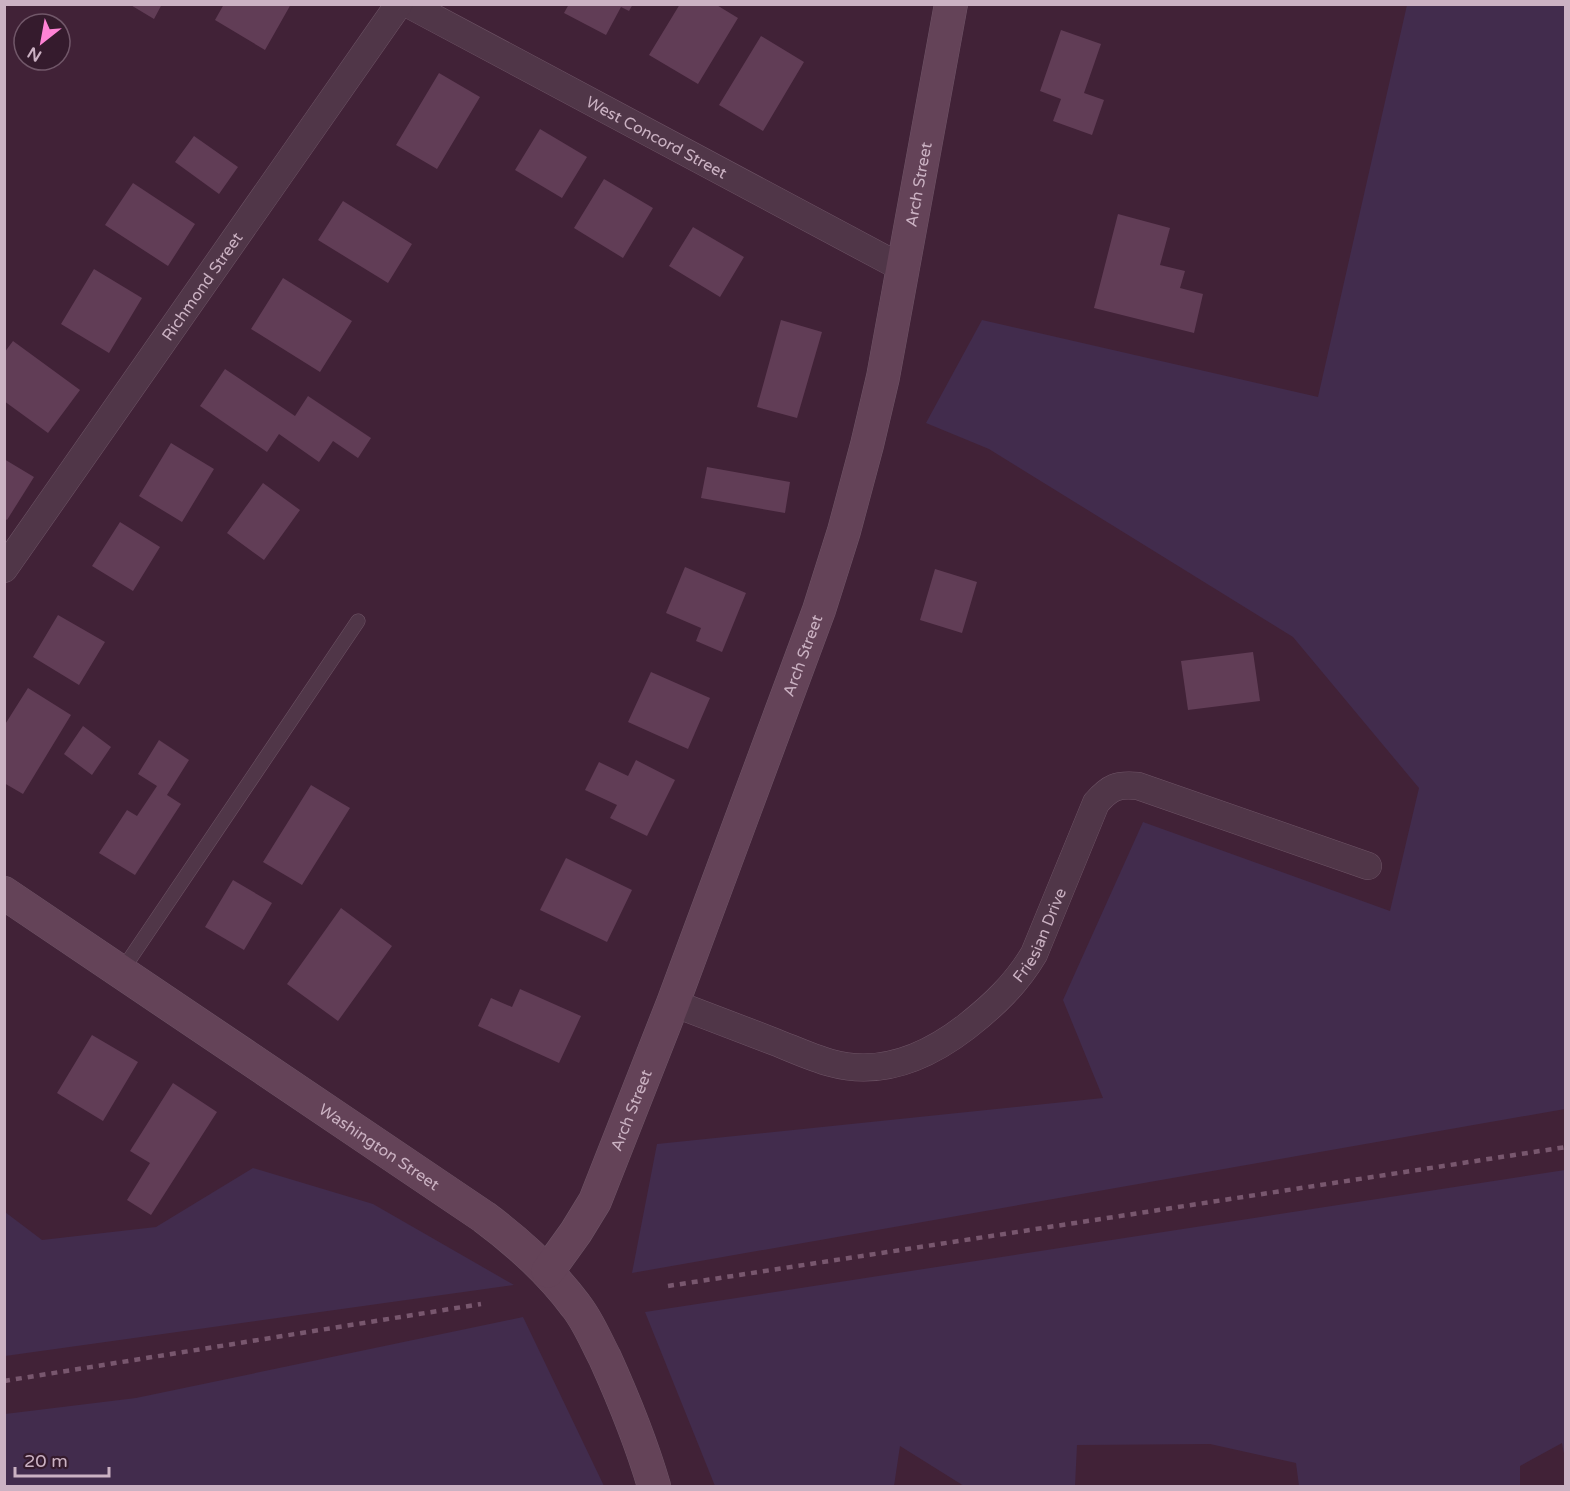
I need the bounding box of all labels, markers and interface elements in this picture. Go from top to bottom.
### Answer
north arrow [12,12,72,72]
text: N [24,42,45,66]
street label: West Concord Street [582,92,730,184]
street label: Arch Street [902,140,937,229]
street label: Richmond Street [158,229,247,345]
street label: Arch Street [779,612,827,700]
street label: Friesian Drive [1009,885,1071,987]
street label: Arch Street [607,1067,657,1154]
street label: Washington Street [315,1099,443,1195]
scale bar [15,1440,110,1478]
text: 20 m [24,1450,68,1472]

